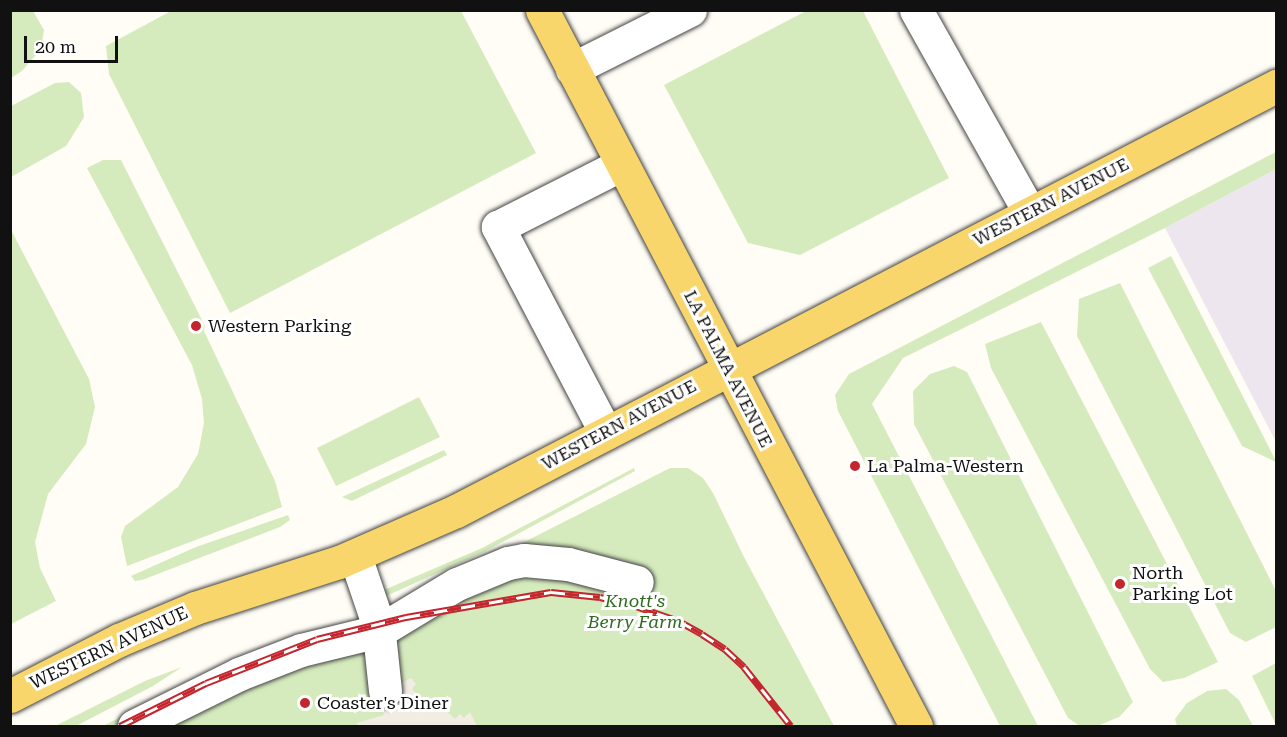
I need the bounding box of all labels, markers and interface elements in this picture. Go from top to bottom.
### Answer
scale bar [27,24,122,62]
text: 20 m [35,36,76,57]
street label: WESTERN AVENUE [969,153,1133,251]
street label: LA PALMA AVENUE [679,287,777,451]
place label: Western Parking [208,315,351,337]
marker: Western Parking [189,319,203,333]
street label: WESTERN AVENUE [538,375,700,475]
place label: La Palma-Western [867,455,1024,477]
marker: La Palma-Western [848,459,862,473]
place label: North Parking Lot [1132,563,1233,606]
marker: North Parking Lot [1113,577,1127,591]
park label: Knott's Berry Farm [588,591,682,634]
street label: WESTERN AVENUE [27,602,191,694]
place label: Coaster's Diner [317,692,449,714]
marker: Coaster's Diner [298,696,312,710]

